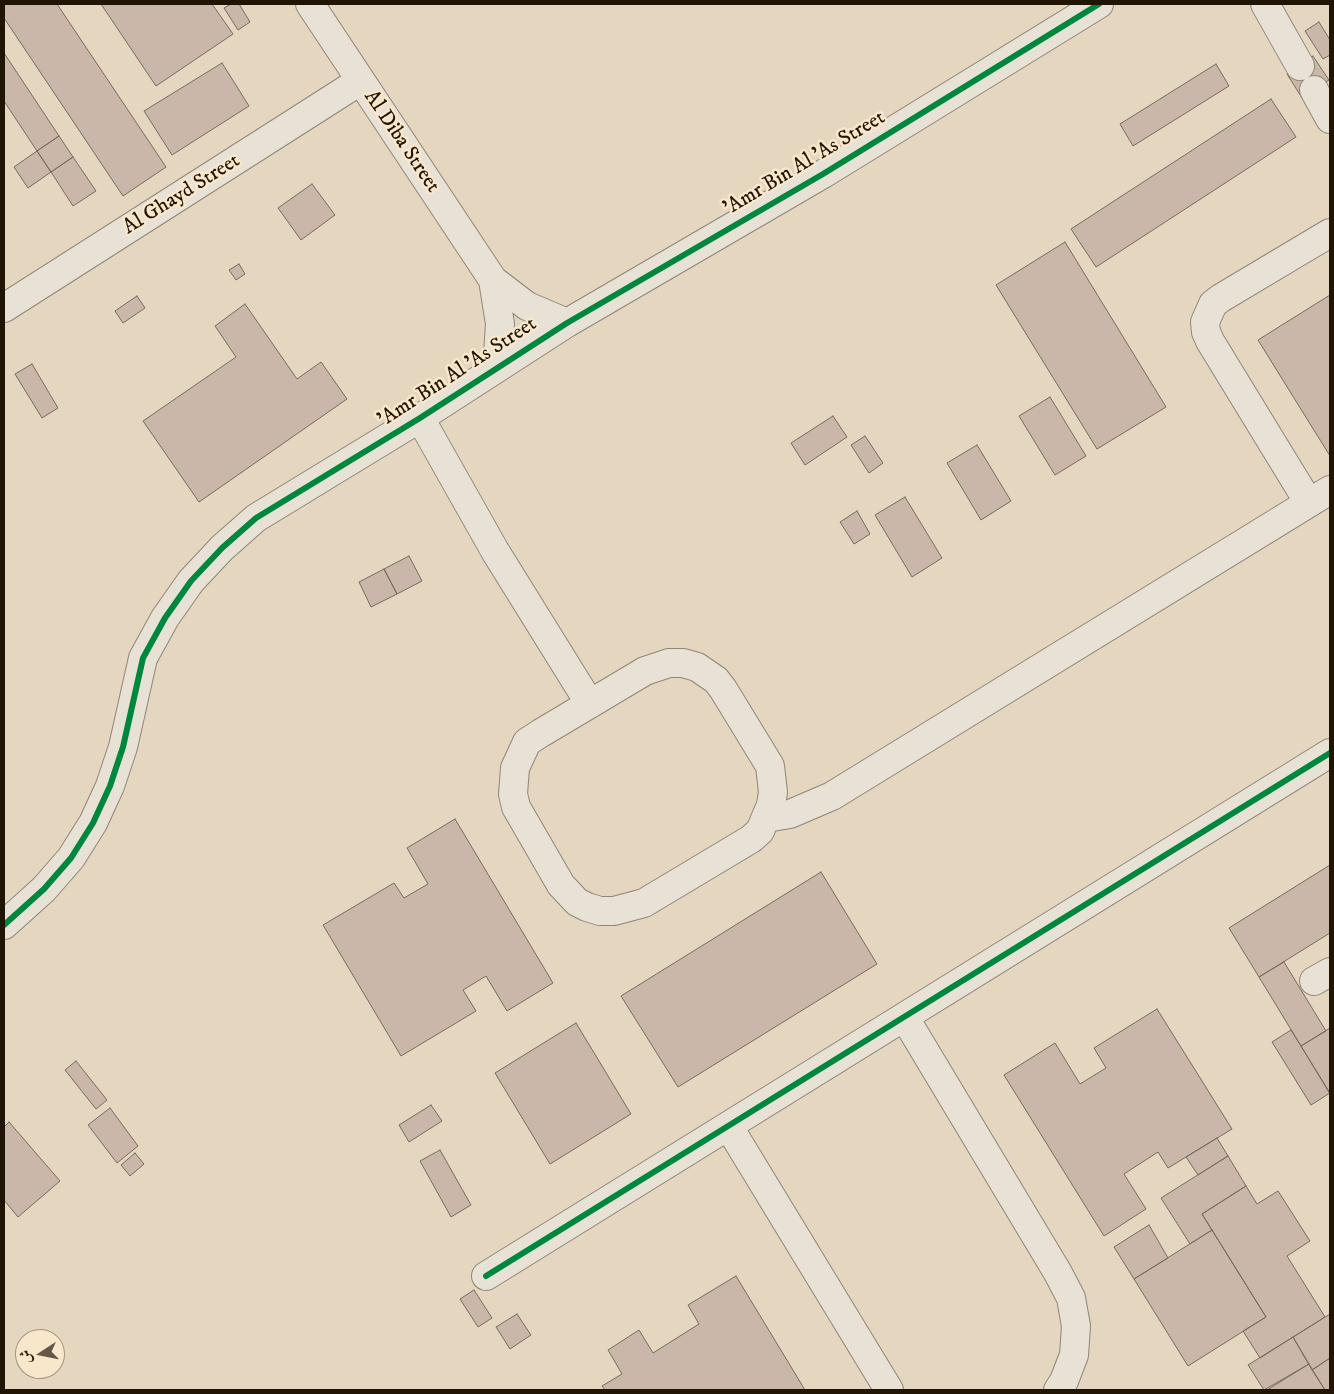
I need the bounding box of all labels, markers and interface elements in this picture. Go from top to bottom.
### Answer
street label: Al Diba Street [358,86,444,198]
street label: 'Amr Bin Al 'As Street [720,106,890,222]
street label: Al Ghayd Street [119,149,245,241]
street label: 'Amr Bin Al 'As Street [374,312,542,434]
north arrow [15,1329,65,1379]
text: ش [16,1348,36,1365]

